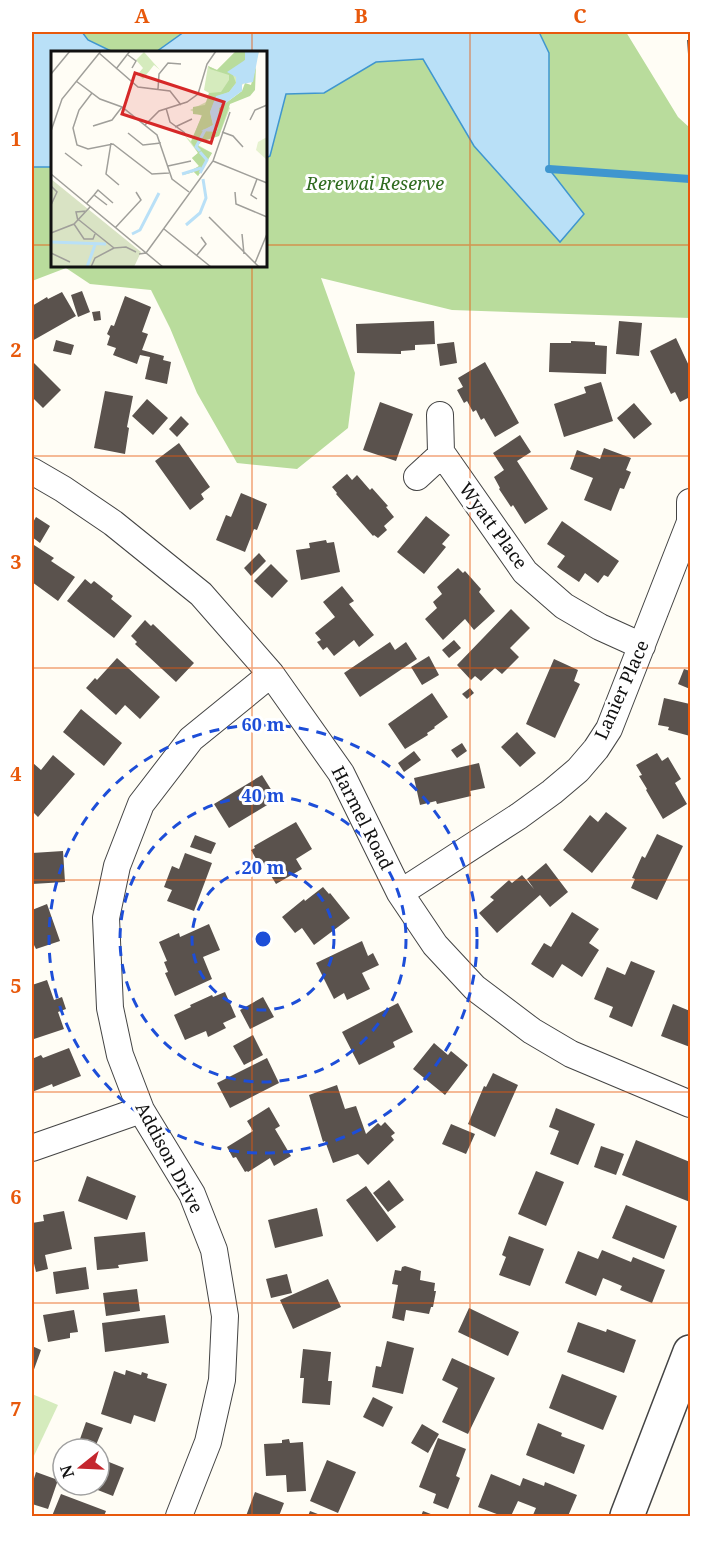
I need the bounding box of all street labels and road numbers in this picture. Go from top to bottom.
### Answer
street label: Wyatt Place [454,477,533,574]
street label: Lanier Place [588,636,654,743]
street label: Harmel Road [327,762,399,873]
street label: Addison Drive [131,1098,209,1217]

